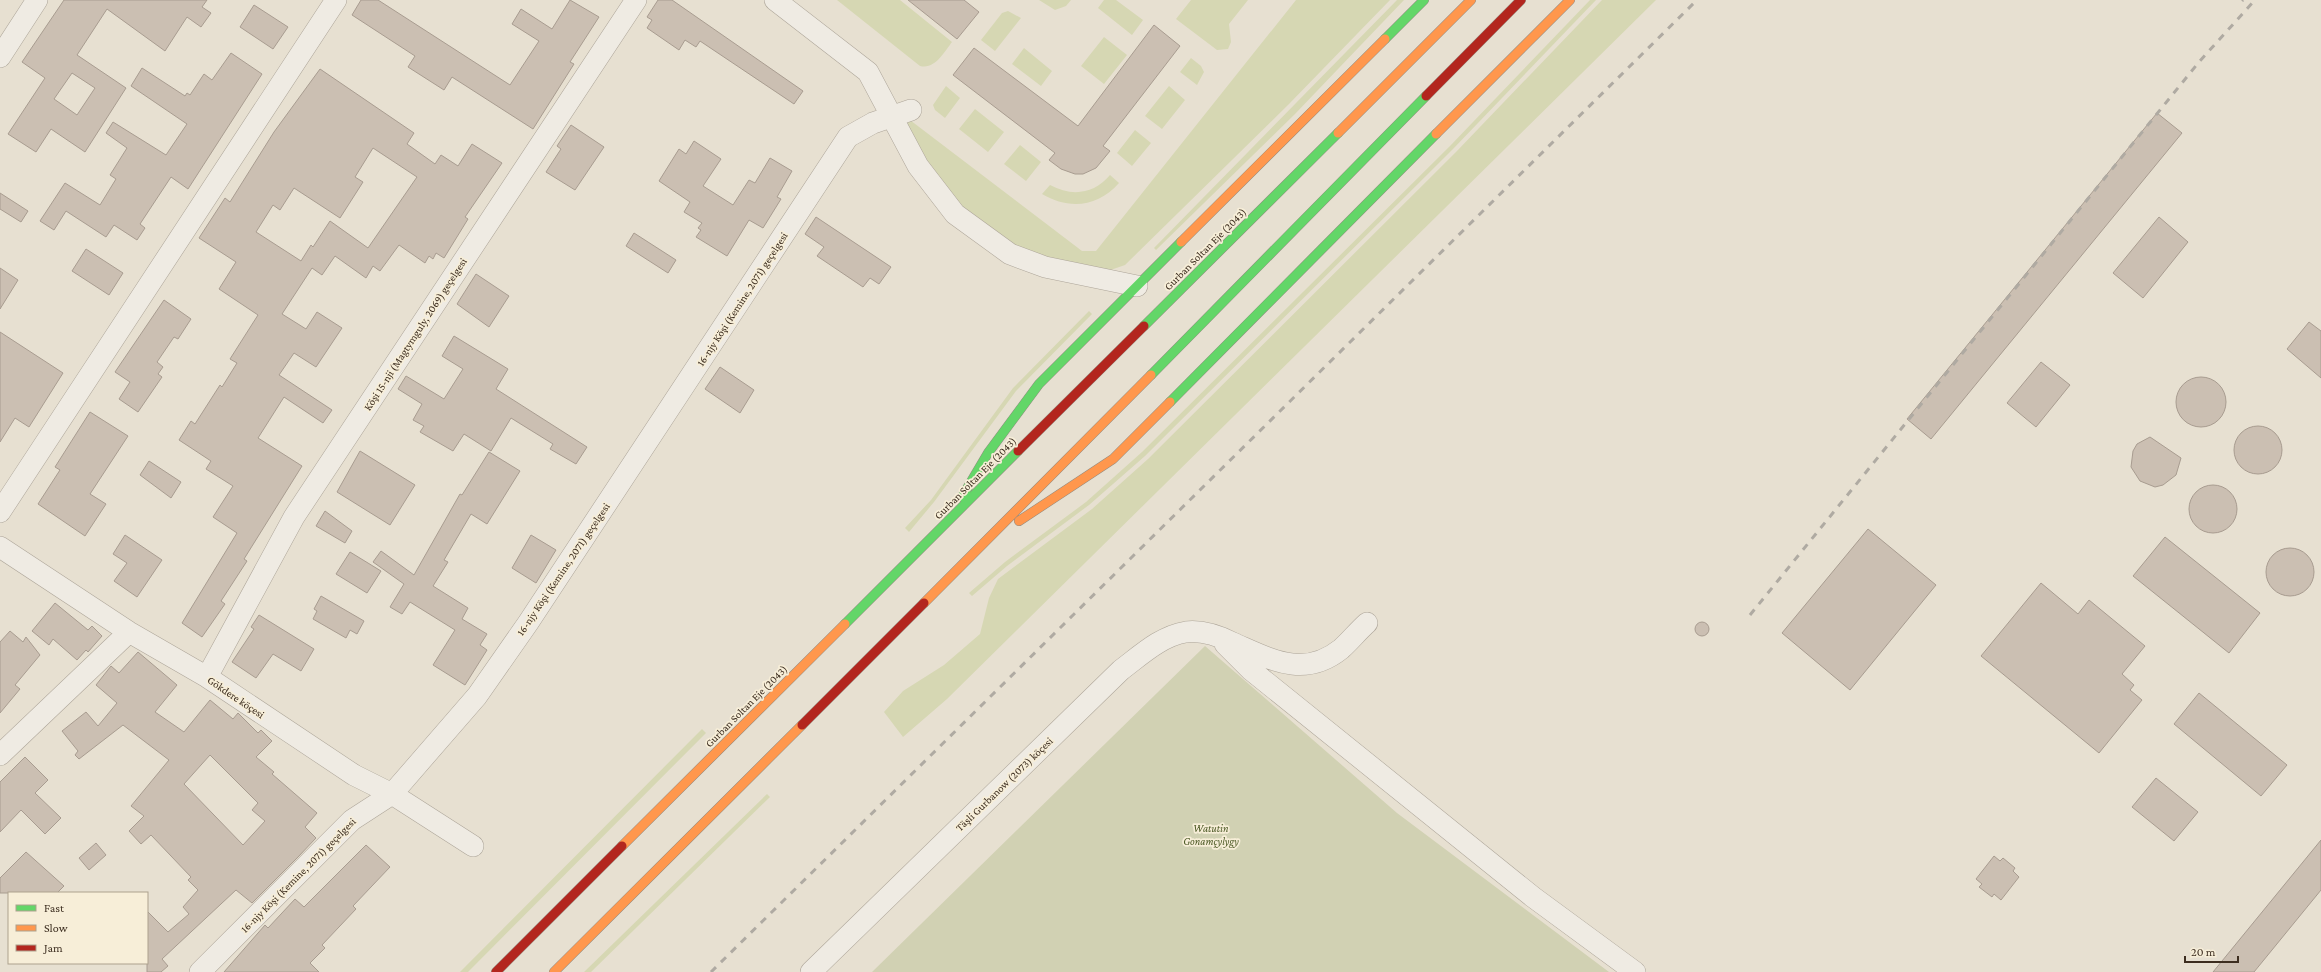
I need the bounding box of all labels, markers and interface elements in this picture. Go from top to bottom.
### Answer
street label: Gurban Soltan Eje (2043) [1162,206,1249,293]
street label: 16-njy Köşi (Kemine, 2071) geçelgesi [694,230,791,369]
street label: Köşi 15-nji (Magtymguly, 2069) geçelgesi [361,255,470,413]
street label: Gurban Soltan Eje (2043) [932,435,1019,522]
street label: 16-njy Köşi (Kemine, 2071) geçelgesi [514,500,613,638]
street label: Gurban Soltan Eje (2043) [703,663,790,750]
street label: Gökdere köçesi [205,674,267,721]
street label: Täşli Gurbanow (2073) köçesi [953,734,1056,834]
street label: 16-njy Köşi (Kemine, 2071) geçelgesi [238,815,359,936]
park label: Watutin Gonamçylygy [1183,822,1239,848]
legend [8,892,148,964]
text: Fast [44,901,65,915]
text: Slow [44,921,68,935]
scale bar [2185,938,2238,964]
text: Jam [43,941,63,955]
text: 20 m [2191,945,2216,959]

